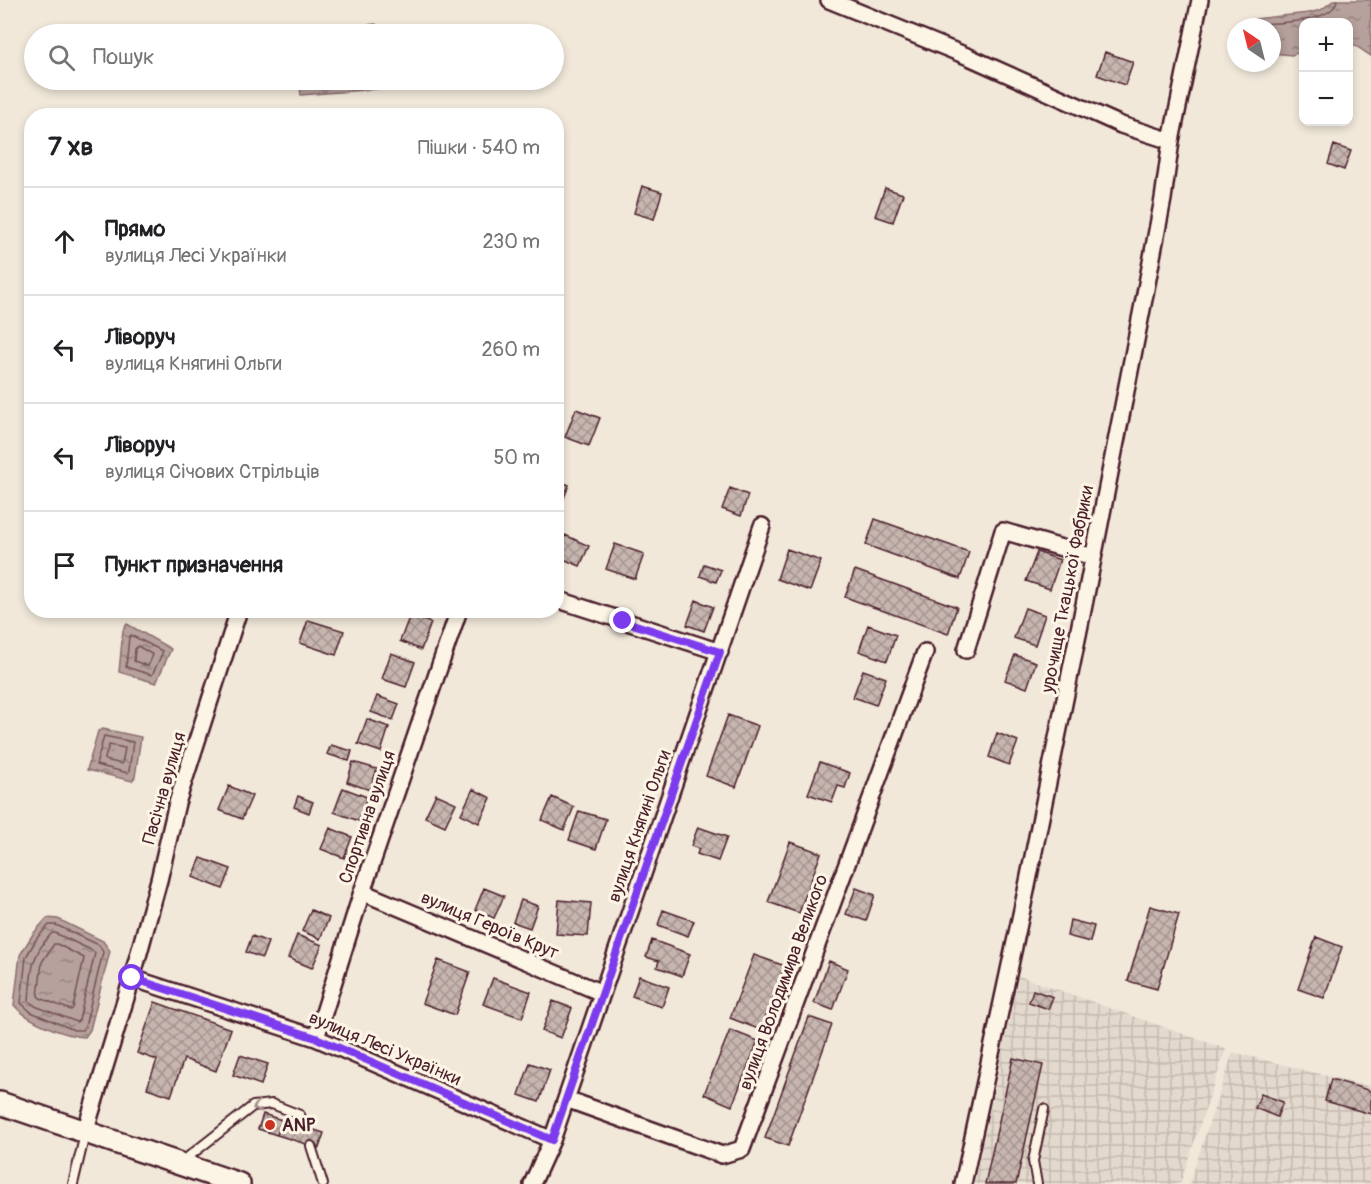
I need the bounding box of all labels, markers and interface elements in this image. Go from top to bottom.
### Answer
north arrow [1227,18,1281,72]
map controls [1299,18,1353,126]
button: + [1299,18,1353,72]
search box [24,24,564,90]
icon: search [45,41,78,74]
text: Пошук [93,43,154,71]
button: − [1299,72,1353,126]
text: 7 хв [48,131,93,163]
text: Пішки · 540 m [418,135,540,160]
text: Прямо [105,215,165,243]
icon: ahead [48,225,81,258]
text: 230 m [483,229,540,254]
text: вулиця Лесі Українки [105,243,286,268]
text: Ліворуч [105,323,176,351]
icon: left [48,333,81,366]
text: 260 m [481,337,540,362]
text: вулиця Княгині Ольги [105,351,282,376]
text: Ліворуч [105,431,176,459]
icon: left [48,441,81,474]
text: 50 m [493,445,540,470]
text: вулиця Січових Стрільців [105,459,320,484]
street label: урочище Ткацької Фабрики [1036,484,1099,696]
icon: arrive [48,549,81,582]
text: Пункт призначення [105,551,283,579]
route end [609,607,635,633]
street label: Пасічна вулиця [137,729,191,847]
street label: вулиця Княгині Ольги [603,747,676,905]
street label: Спортивна вулиця [334,748,401,887]
street label: вулиця Володимира Великого [734,871,833,1093]
street label: вулиця Героїв Крут [417,886,562,965]
route start [118,964,144,990]
street label: вулиця Лесі Українки [305,1006,464,1091]
one-way arrow [253,1100,263,1113]
place label: ANP [282,1114,316,1137]
marker: ANP [263,1118,277,1132]

